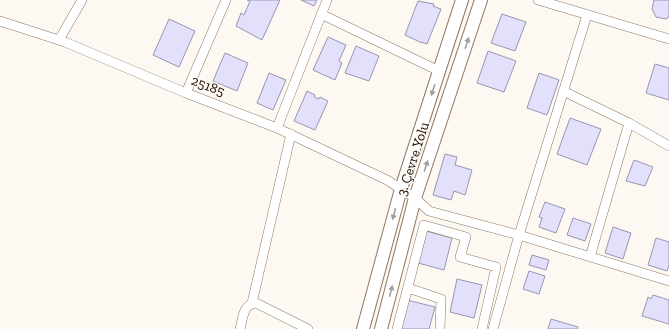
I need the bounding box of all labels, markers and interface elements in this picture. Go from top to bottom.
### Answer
one-way arrow [464,36,470,48]
street label: 25185 [189,72,227,100]
one-way arrow [430,85,436,97]
street label: 3. Çevre Yolu [393,120,433,198]
one-way arrow [423,160,429,172]
one-way arrow [391,209,397,221]
one-way arrow [388,285,394,297]

